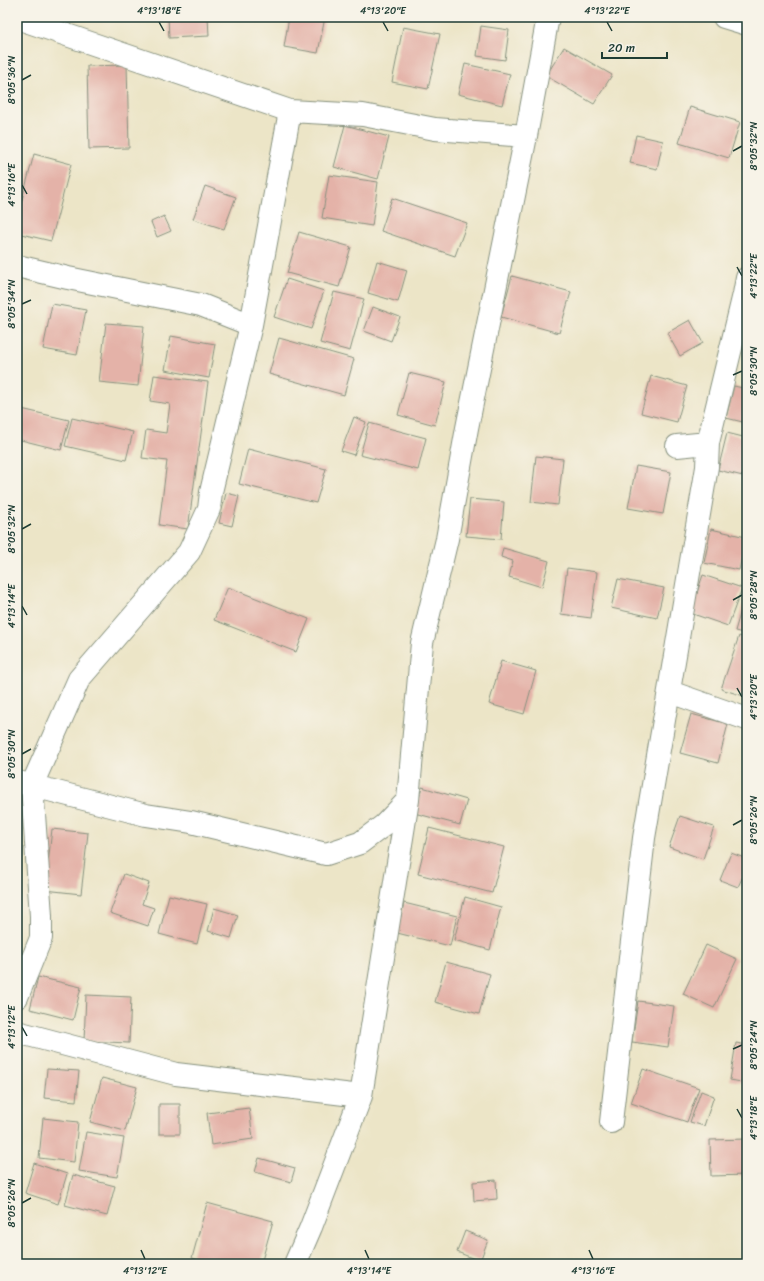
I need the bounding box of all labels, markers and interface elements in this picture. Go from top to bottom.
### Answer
text: 4°13'18"E [137,2,182,20]
text: 4°13'20"E [360,2,407,20]
text: 4°13'22"E [584,2,631,20]
scale bar [602,34,667,60]
text: 20 m [608,37,635,59]
text: 8°05'36"N [3,56,21,104]
text: 8°05'32"N [745,122,763,170]
text: 4°13'16"E [3,162,21,207]
text: 4°13'22"E [745,252,763,299]
text: 8°05'34"N [3,279,21,329]
text: 8°05'30"N [745,346,763,396]
text: 8°05'32"N [3,505,21,553]
text: 8°05'28"N [745,570,763,620]
text: 4°13'14"E [3,582,21,628]
text: 4°13'20"E [745,673,763,720]
text: 8°05'30"N [3,729,21,779]
text: 8°05'26"N [745,795,763,845]
text: 4°13'12"E [3,1004,21,1049]
text: 8°05'24"N [745,1020,763,1070]
text: 4°13'18"E [745,1095,763,1140]
text: 8°05'26"N [3,1178,21,1228]
text: 4°13'12"E [123,1262,168,1280]
text: 4°13'14"E [347,1262,393,1280]
text: 4°13'16"E [571,1262,616,1280]

